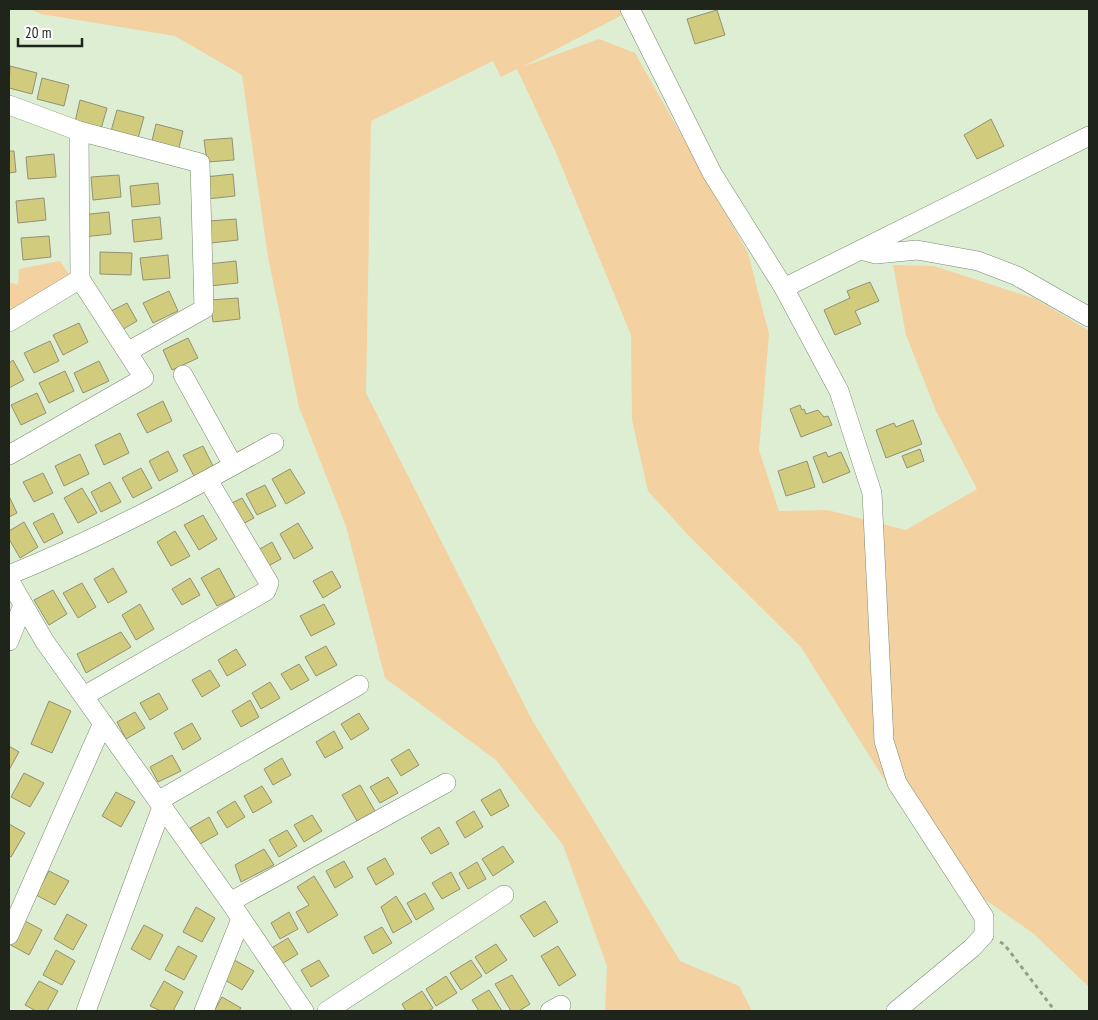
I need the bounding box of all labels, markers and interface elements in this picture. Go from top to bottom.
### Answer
scale bar [18,15,81,47]
text: 20 m [25,23,51,42]

